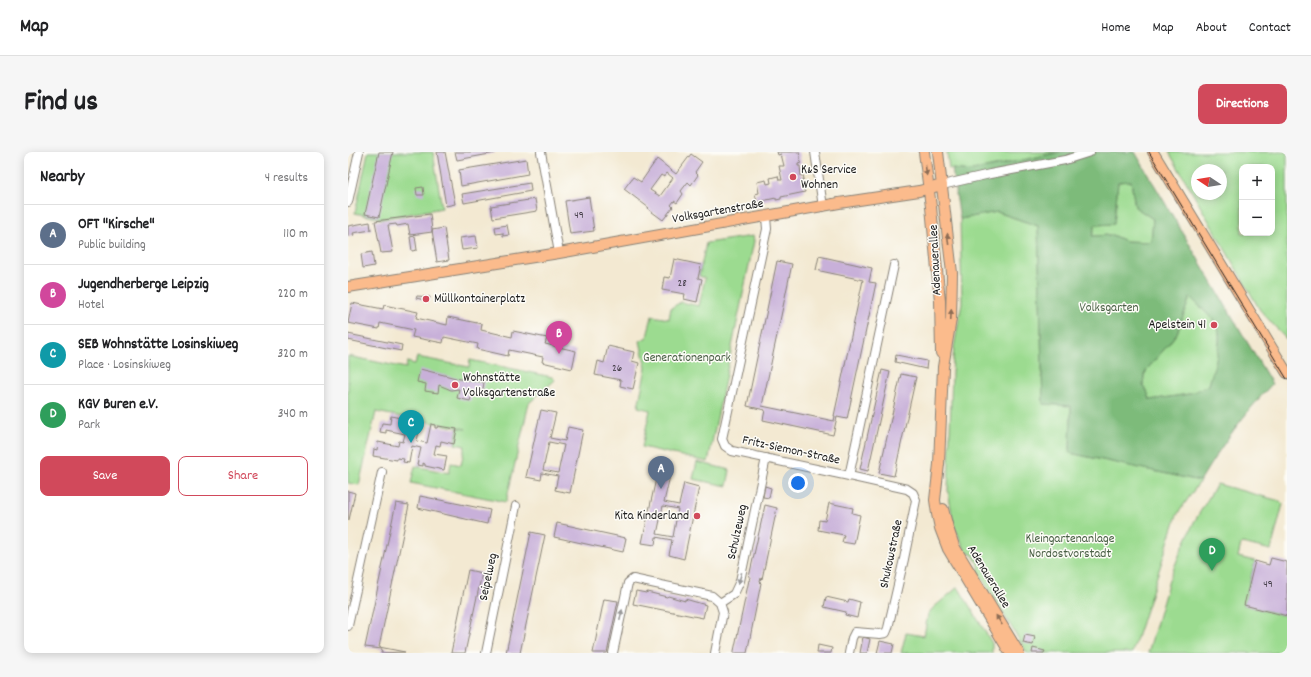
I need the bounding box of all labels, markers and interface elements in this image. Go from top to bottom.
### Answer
text: Map [20,14,49,41]
text: Home [1101,18,1130,38]
text: Map [1152,18,1174,38]
text: About [1196,18,1227,38]
text: Contact [1249,18,1291,38]
text: Find us [24,84,98,124]
button: Directions [1198,84,1287,124]
place label: K&S Service Wohnen [801,161,857,195]
one-way arrow [923,164,929,176]
north arrow [1191,164,1227,200]
map controls [1239,164,1275,236]
button: + [1239,164,1275,200]
text: Nearby [40,166,84,190]
text: 4 results [265,169,308,188]
marker: K&S Service Wohnen [788,172,798,182]
street label: Volksgartenstraße [671,195,765,229]
button: − [1239,200,1275,236]
house number: 49 [574,208,584,224]
text: OFT "Kirsche" [78,214,154,236]
street label: Adenauerallee [925,224,947,296]
text: A [49,225,57,244]
text: 110 m [283,225,308,244]
one-way arrow [945,233,952,245]
text: Public building [78,236,146,255]
text: Jugendherberge Leipzig [78,274,209,296]
house number: 28 [677,276,687,292]
text: B [50,285,56,304]
text: 220 m [278,285,308,304]
place label: Müllkontainerplatz [434,290,525,309]
marker: Müllkontainerplatz [421,294,431,304]
text: Hotel [78,296,104,315]
park label: Volksgarten [1079,299,1139,318]
one-way arrow [947,309,954,321]
place label: Apelstein 41 [1149,316,1206,335]
marker: Apelstein 41 [1209,320,1219,330]
pin: B [546,321,572,354]
text: SEB Wohnstätte Losinskiweg [78,334,238,356]
text: C [50,345,56,364]
text: 320 m [278,345,308,364]
park label: Generationenpark [643,349,731,368]
text: Place · Losinskiweg [78,356,171,375]
house number: 26 [612,361,622,377]
place label: Wohnstätte Volksgartenstraße [463,369,555,403]
marker: Wohnstätte Volksgartenstraße [450,380,460,390]
text: KGV Buren e.V. [78,394,158,416]
text: D [50,405,56,424]
text: 340 m [278,405,308,424]
pin: C [398,410,424,443]
text: Park [78,416,100,435]
street label: Fritz-Siemon-Straße [740,431,842,471]
button: Save [40,456,170,496]
button: Share [178,456,308,496]
pin: A [648,456,674,489]
your location [788,473,808,493]
street label: Schulzeweg [723,502,753,561]
place label: Kita Kinderland [614,507,689,526]
marker: Kita Kinderland [692,511,702,521]
street label: Shukowstraße [875,518,909,590]
park label: Kleingartenanlage Nordostvorstadt [1025,530,1115,564]
pin: D [1199,538,1225,571]
street label: Adenauerallee [962,542,1015,613]
street label: Seipelweg [475,551,503,603]
one-way arrow [737,572,743,585]
house number: 49 [1263,577,1273,593]
one-way arrow [619,609,625,621]
one-way arrow [995,615,1003,625]

